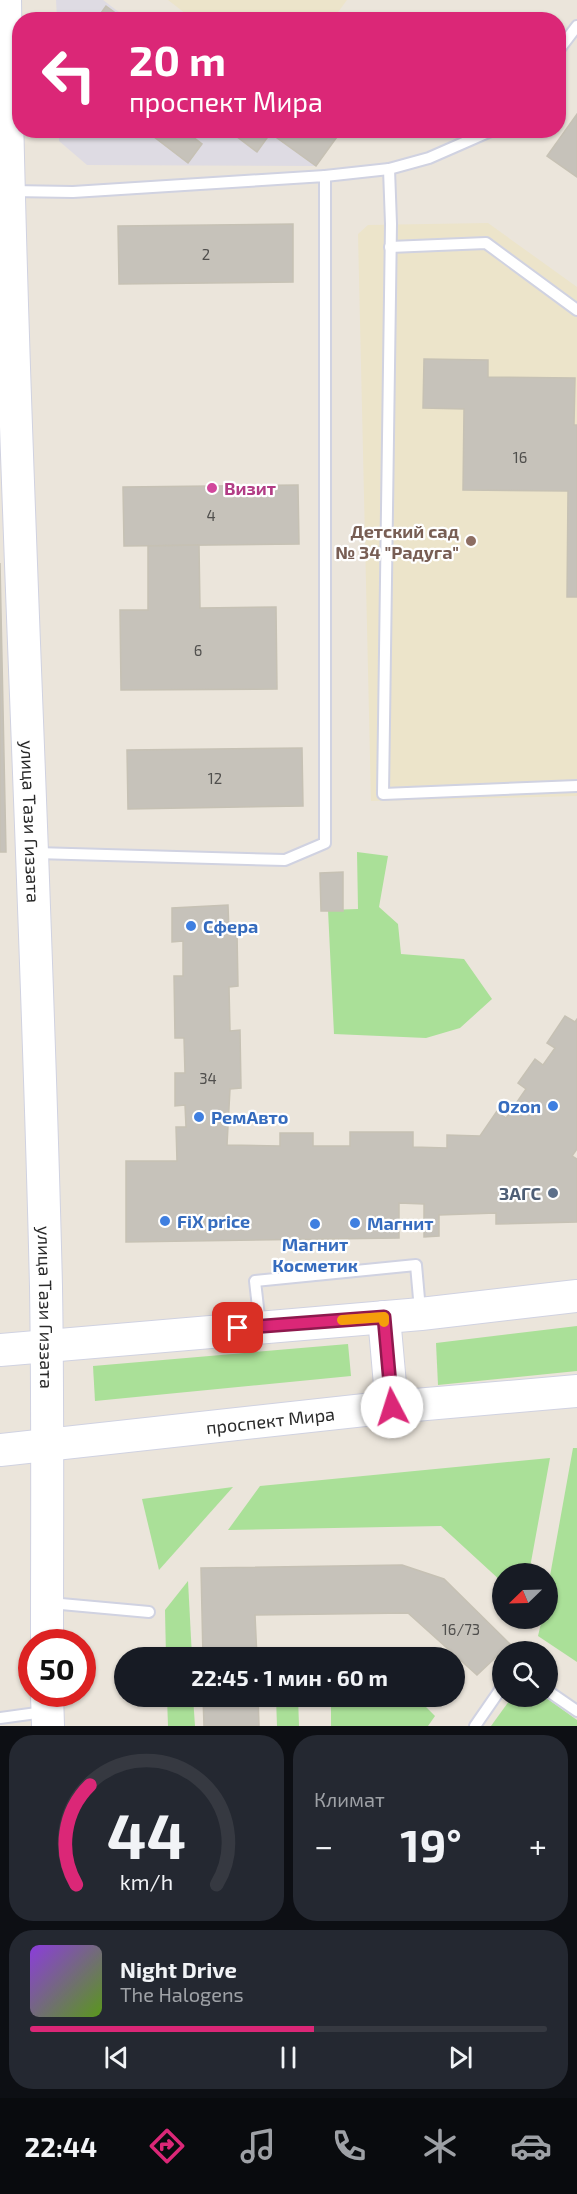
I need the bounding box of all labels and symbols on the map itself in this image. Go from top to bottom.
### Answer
house number: 2 [202,245,210,263]
house number: 16 [513,448,527,466]
place label: Визит [224,477,276,499]
marker: Визит [205,481,219,495]
house number: 4 [206,506,216,524]
place label: Детский сад № 34 "Радуга" [335,520,459,563]
marker: Детский сад № 34 "Радуга" [464,534,478,548]
house number: 6 [194,641,202,659]
street label: улица Тази Гиззата [17,740,45,903]
house number: 12 [208,769,222,787]
place label: Сфера [203,915,258,937]
marker: Сфера [184,919,198,933]
house number: 34 [199,1069,217,1087]
place label: Ozon [498,1095,541,1117]
marker: Ozon [546,1099,560,1113]
place label: РемАвто [211,1106,288,1128]
marker: РемАвто [192,1110,206,1124]
place label: ЗАГС [499,1182,541,1204]
marker: ЗАГС [546,1186,560,1200]
place label: FiX price [177,1210,250,1232]
place label: Магнит [367,1212,433,1234]
marker: FiX price [158,1214,172,1228]
marker: Магнит [348,1216,362,1230]
marker: Магнит Косметик [308,1217,322,1231]
street label: улица Тази Гиззата [33,1226,58,1389]
place label: Магнит Косметик [272,1233,358,1276]
pin [212,1302,263,1353]
position arrow [360,1375,424,1439]
street label: проспект Мира [205,1402,336,1438]
north arrow [492,1563,558,1629]
house number: 16/73 [442,1620,480,1638]
speed limit sign: 50 [18,1629,96,1707]

